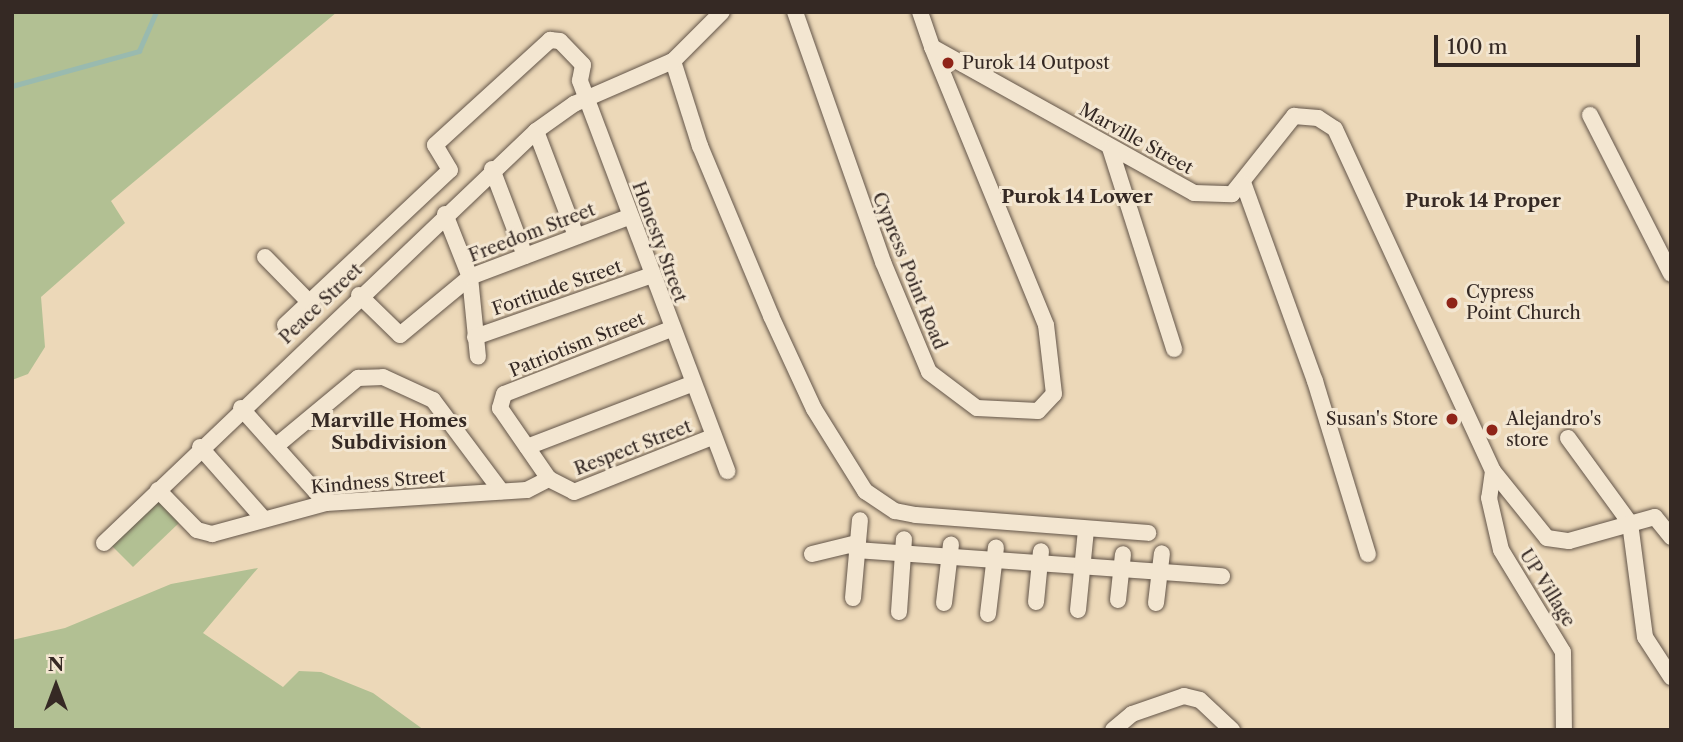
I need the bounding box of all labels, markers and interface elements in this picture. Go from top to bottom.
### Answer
scale bar [1438,21,1644,65]
text: 100 m [1447,34,1508,59]
place label: Purok 14 Outpost [962,52,1110,74]
marker: Purok 14 Outpost [940,55,956,71]
street label: Marville Street [1075,99,1197,179]
street label: Honesty Street [627,178,691,306]
district label: Purok 14 Lower [1001,186,1153,208]
street label: Cypress Point Road [868,189,950,353]
district label: Purok 14 Proper [1405,190,1561,212]
street label: Freedom Street [466,199,598,267]
street label: Fortitude Street [489,256,625,320]
street label: Peace Street [275,259,367,349]
place label: Cypress Point Church [1466,282,1581,324]
marker: Cypress Point Church [1444,295,1460,311]
street label: Patriotism Street [506,308,648,382]
place label: Susan's Store [1326,408,1438,430]
place label: Alejandro's store [1506,409,1601,452]
district label: Marville Homes Subdivision [311,410,467,454]
marker: Susan's Store [1444,411,1460,427]
street label: Respect Street [571,416,695,480]
marker: Alejandro's store [1484,422,1500,438]
street label: Kindness Street [310,465,446,499]
street label: UP Village [1514,545,1580,631]
north arrow [21,651,91,721]
text: N [48,653,64,676]

